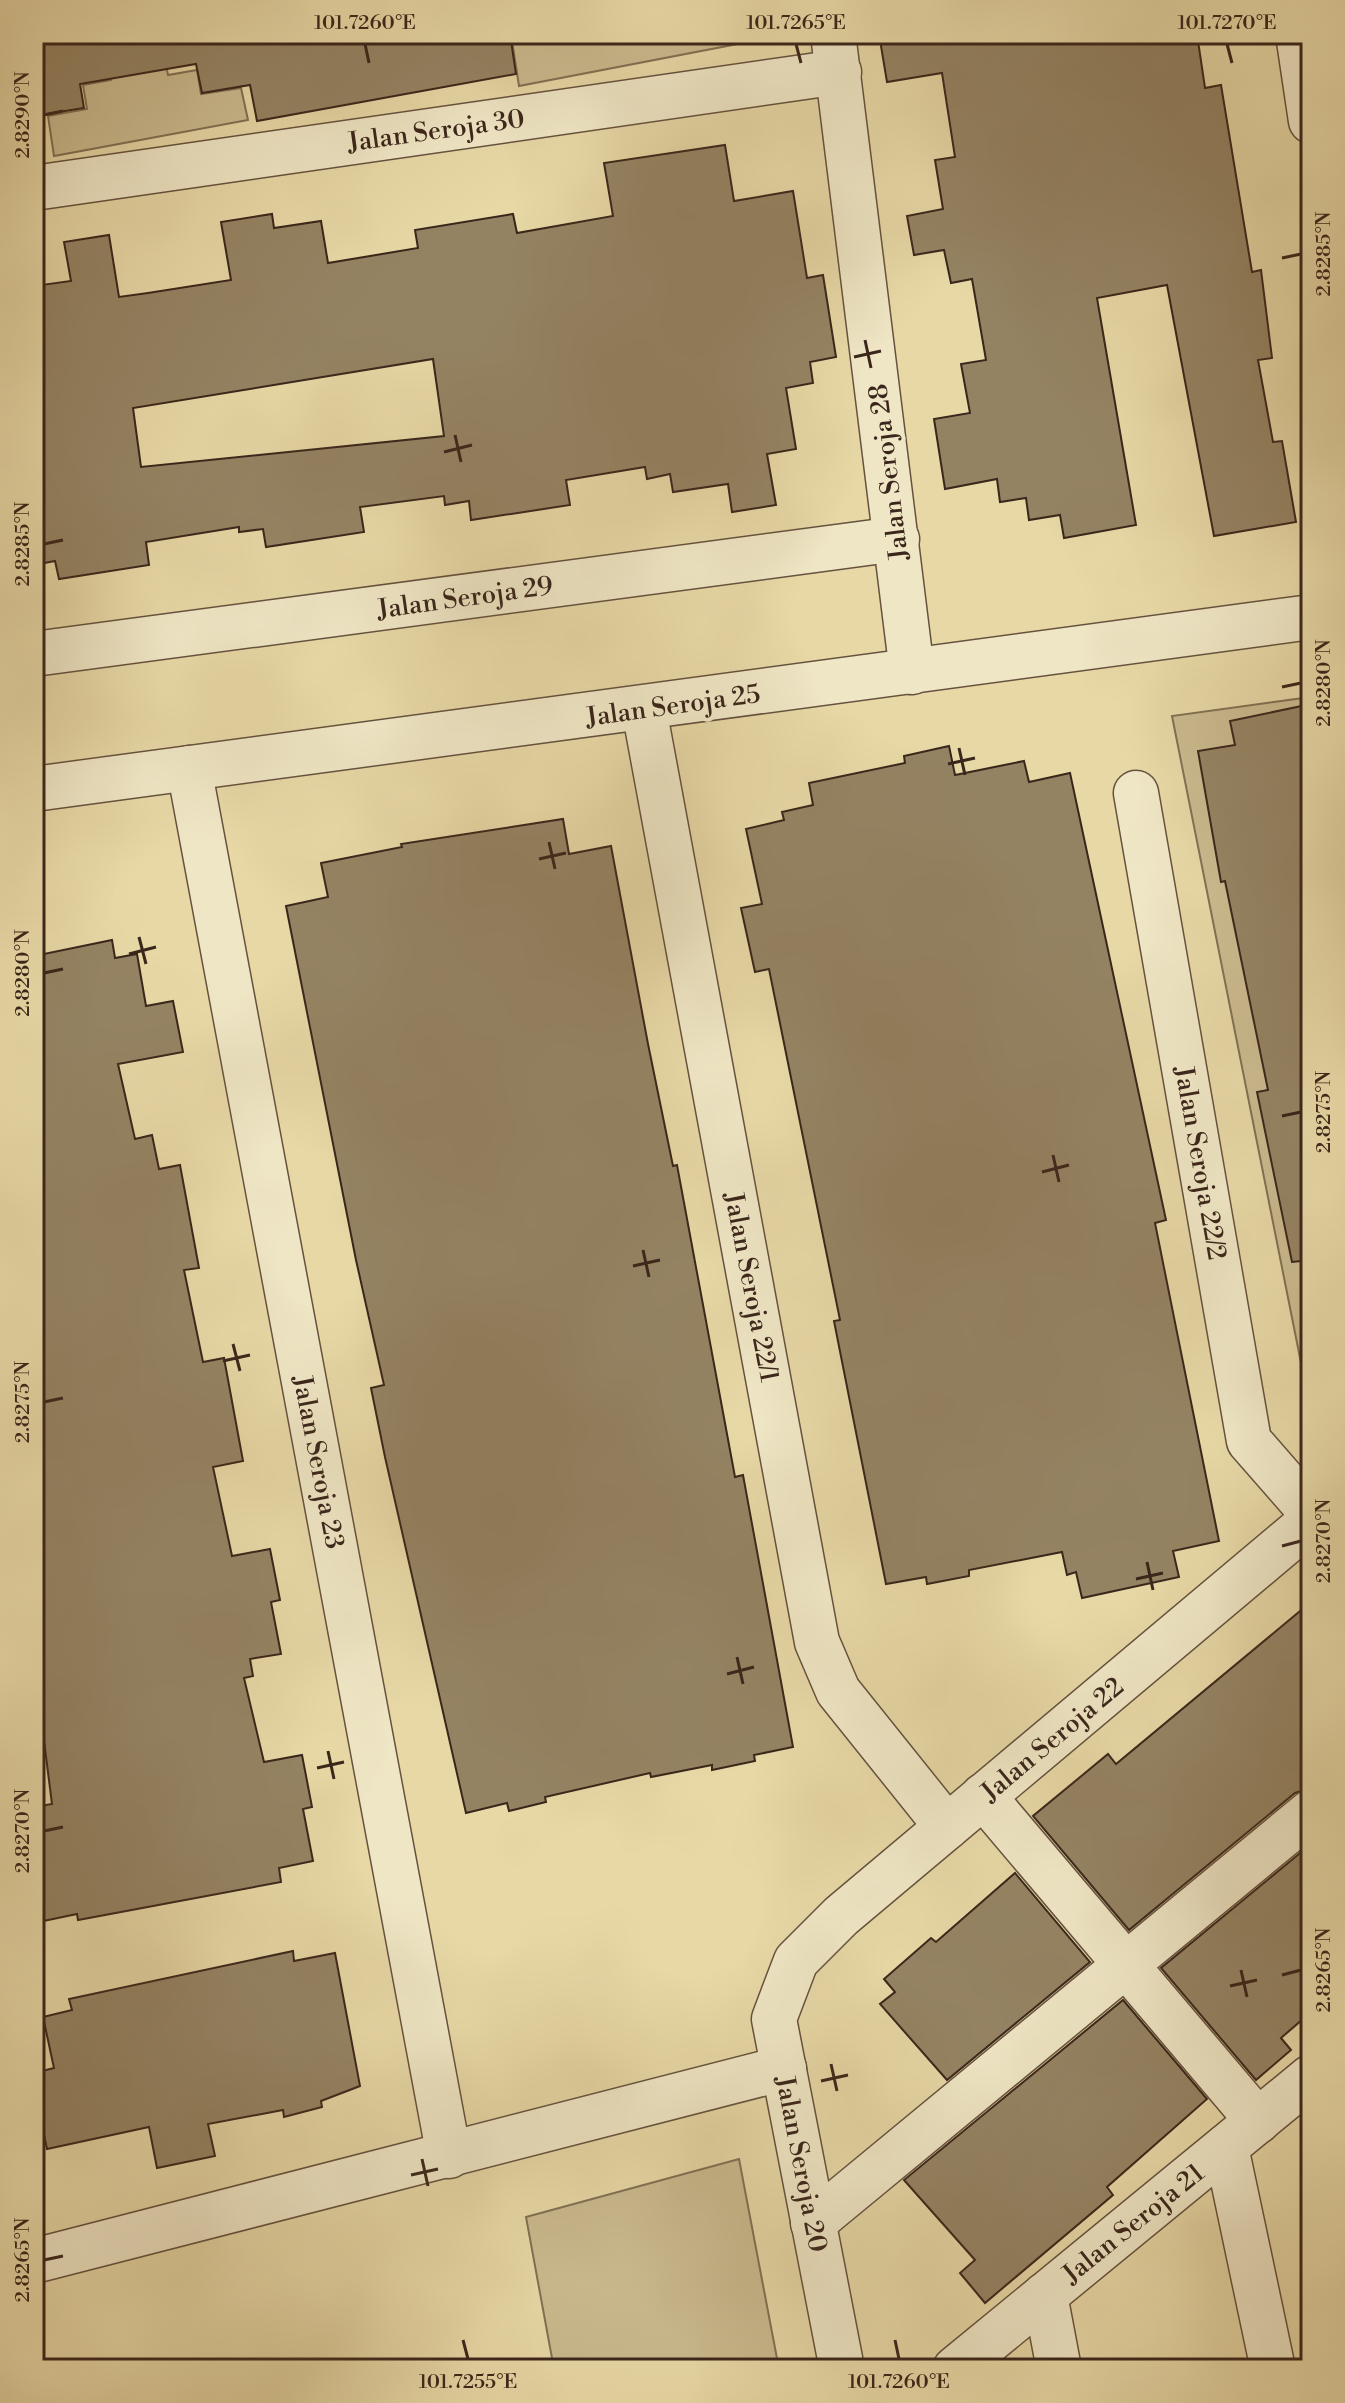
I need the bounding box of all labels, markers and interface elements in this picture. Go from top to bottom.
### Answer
text: 101.7260°E [314,11,416,36]
text: 101.7265°E [746,11,846,36]
text: 101.7270°E [1177,11,1277,36]
text: 2.8290°N [11,71,36,159]
street label: Jalan Seroja 30 [345,103,527,159]
text: 2.8285°N [1312,211,1337,297]
street label: Jalan Seroja 28 [862,382,916,563]
text: 2.8285°N [11,501,36,587]
street label: Jalan Seroja 29 [374,570,555,626]
text: 2.8280°N [1312,639,1337,727]
street label: Jalan Seroja 25 [583,678,762,734]
text: 2.8280°N [11,929,36,1017]
street label: Jalan Seroja 22/2 [1167,1063,1233,1262]
text: 2.8275°N [1312,1071,1337,1153]
street label: Jalan Seroja 22/1 [717,1189,785,1385]
text: 2.8275°N [11,1361,36,1443]
street label: Jalan Seroja 23 [285,1372,350,1551]
text: 2.8270°N [1312,1499,1337,1583]
street label: Jalan Seroja 22 [974,1671,1130,1809]
text: 2.8270°N [11,1789,36,1873]
text: 2.8265°N [1312,1927,1337,2012]
street label: Jalan Seroja 20 [768,2072,834,2255]
street label: Jalan Seroja 21 [1056,2157,1211,2291]
text: 2.8265°N [11,2217,36,2302]
text: 101.7255°E [419,2370,517,2395]
text: 101.7260°E [848,2370,950,2395]

